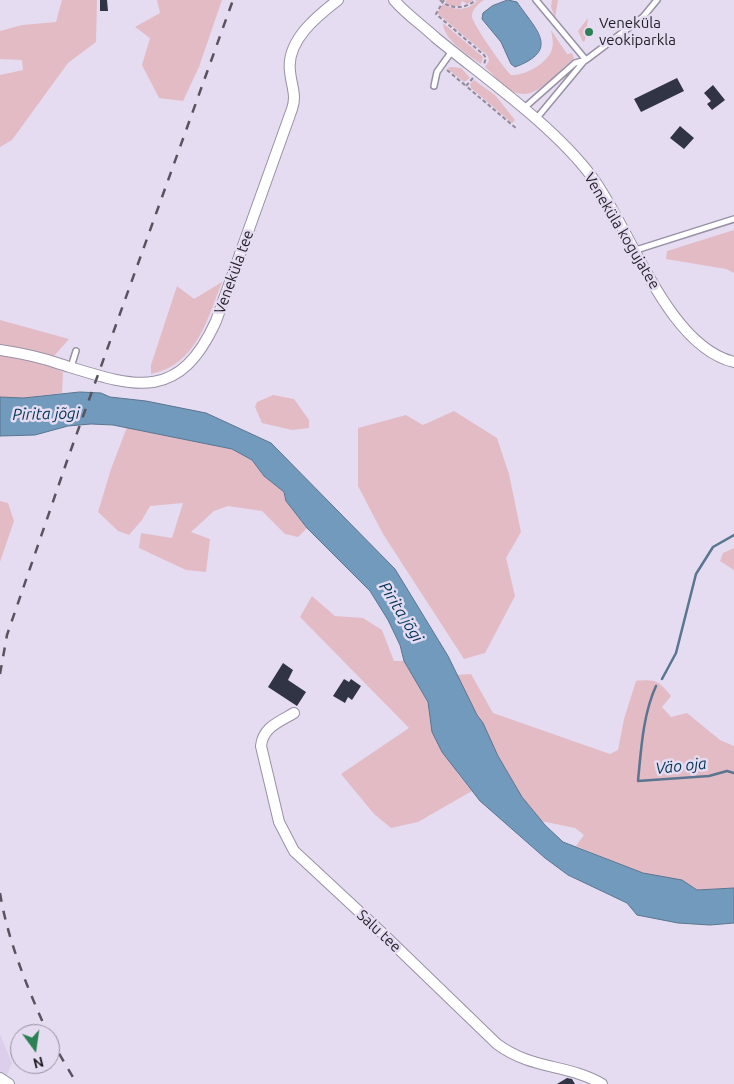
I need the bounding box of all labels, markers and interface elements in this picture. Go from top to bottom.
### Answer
place label: Veneküla veokiparkla [599,14,676,49]
marker: Veneküla veokiparkla [583,26,595,38]
street label: Veneküla kogujatee [580,170,664,292]
street label: Veneküla tee [211,228,257,316]
water label: Pirita jõgi [12,404,80,424]
water label: Pirita jõgi [375,578,427,646]
water label: Väo oja [654,754,708,778]
street label: Salu tee [353,906,405,956]
north arrow [10,1024,60,1074]
text: N [31,1054,45,1072]

